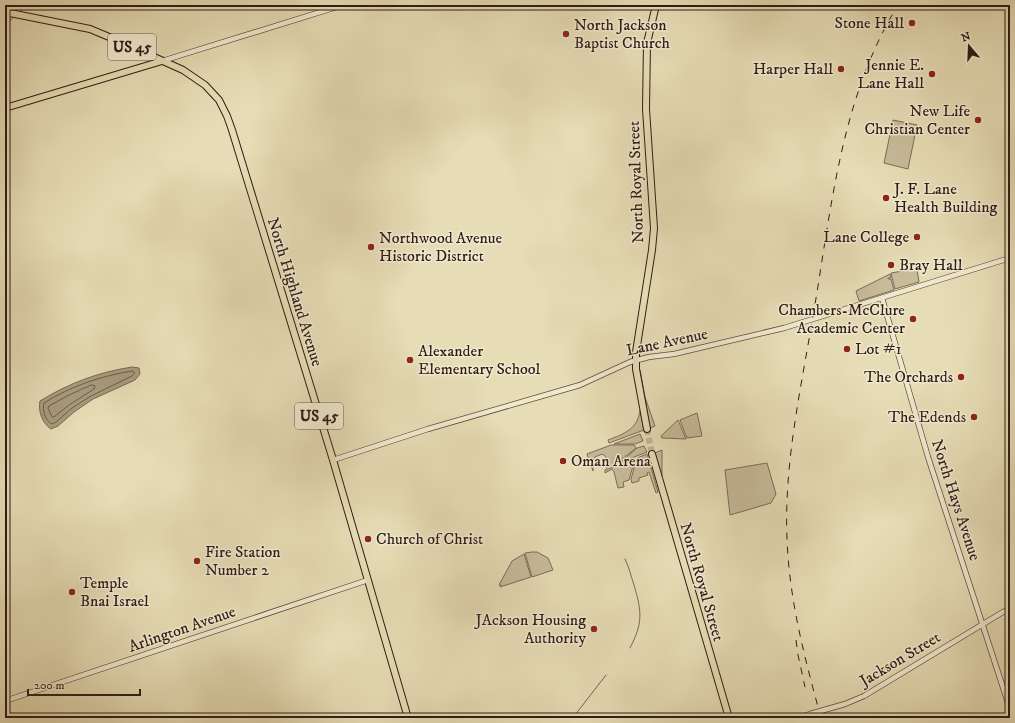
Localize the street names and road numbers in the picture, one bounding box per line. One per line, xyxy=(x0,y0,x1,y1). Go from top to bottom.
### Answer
road number: US 45 xyxy=(108,34,156,60)
street label: North Royal Street xyxy=(624,121,648,243)
street label: North Highland Avenue xyxy=(263,215,327,369)
street label: Lane Avenue xyxy=(624,324,710,360)
road number: US 45 xyxy=(295,403,343,429)
street label: North Hays Avenue xyxy=(927,437,985,563)
street label: North Royal Street xyxy=(676,520,728,644)
street label: Arlington Avenue xyxy=(126,601,239,657)
street label: Jackson Street xyxy=(854,627,944,692)

